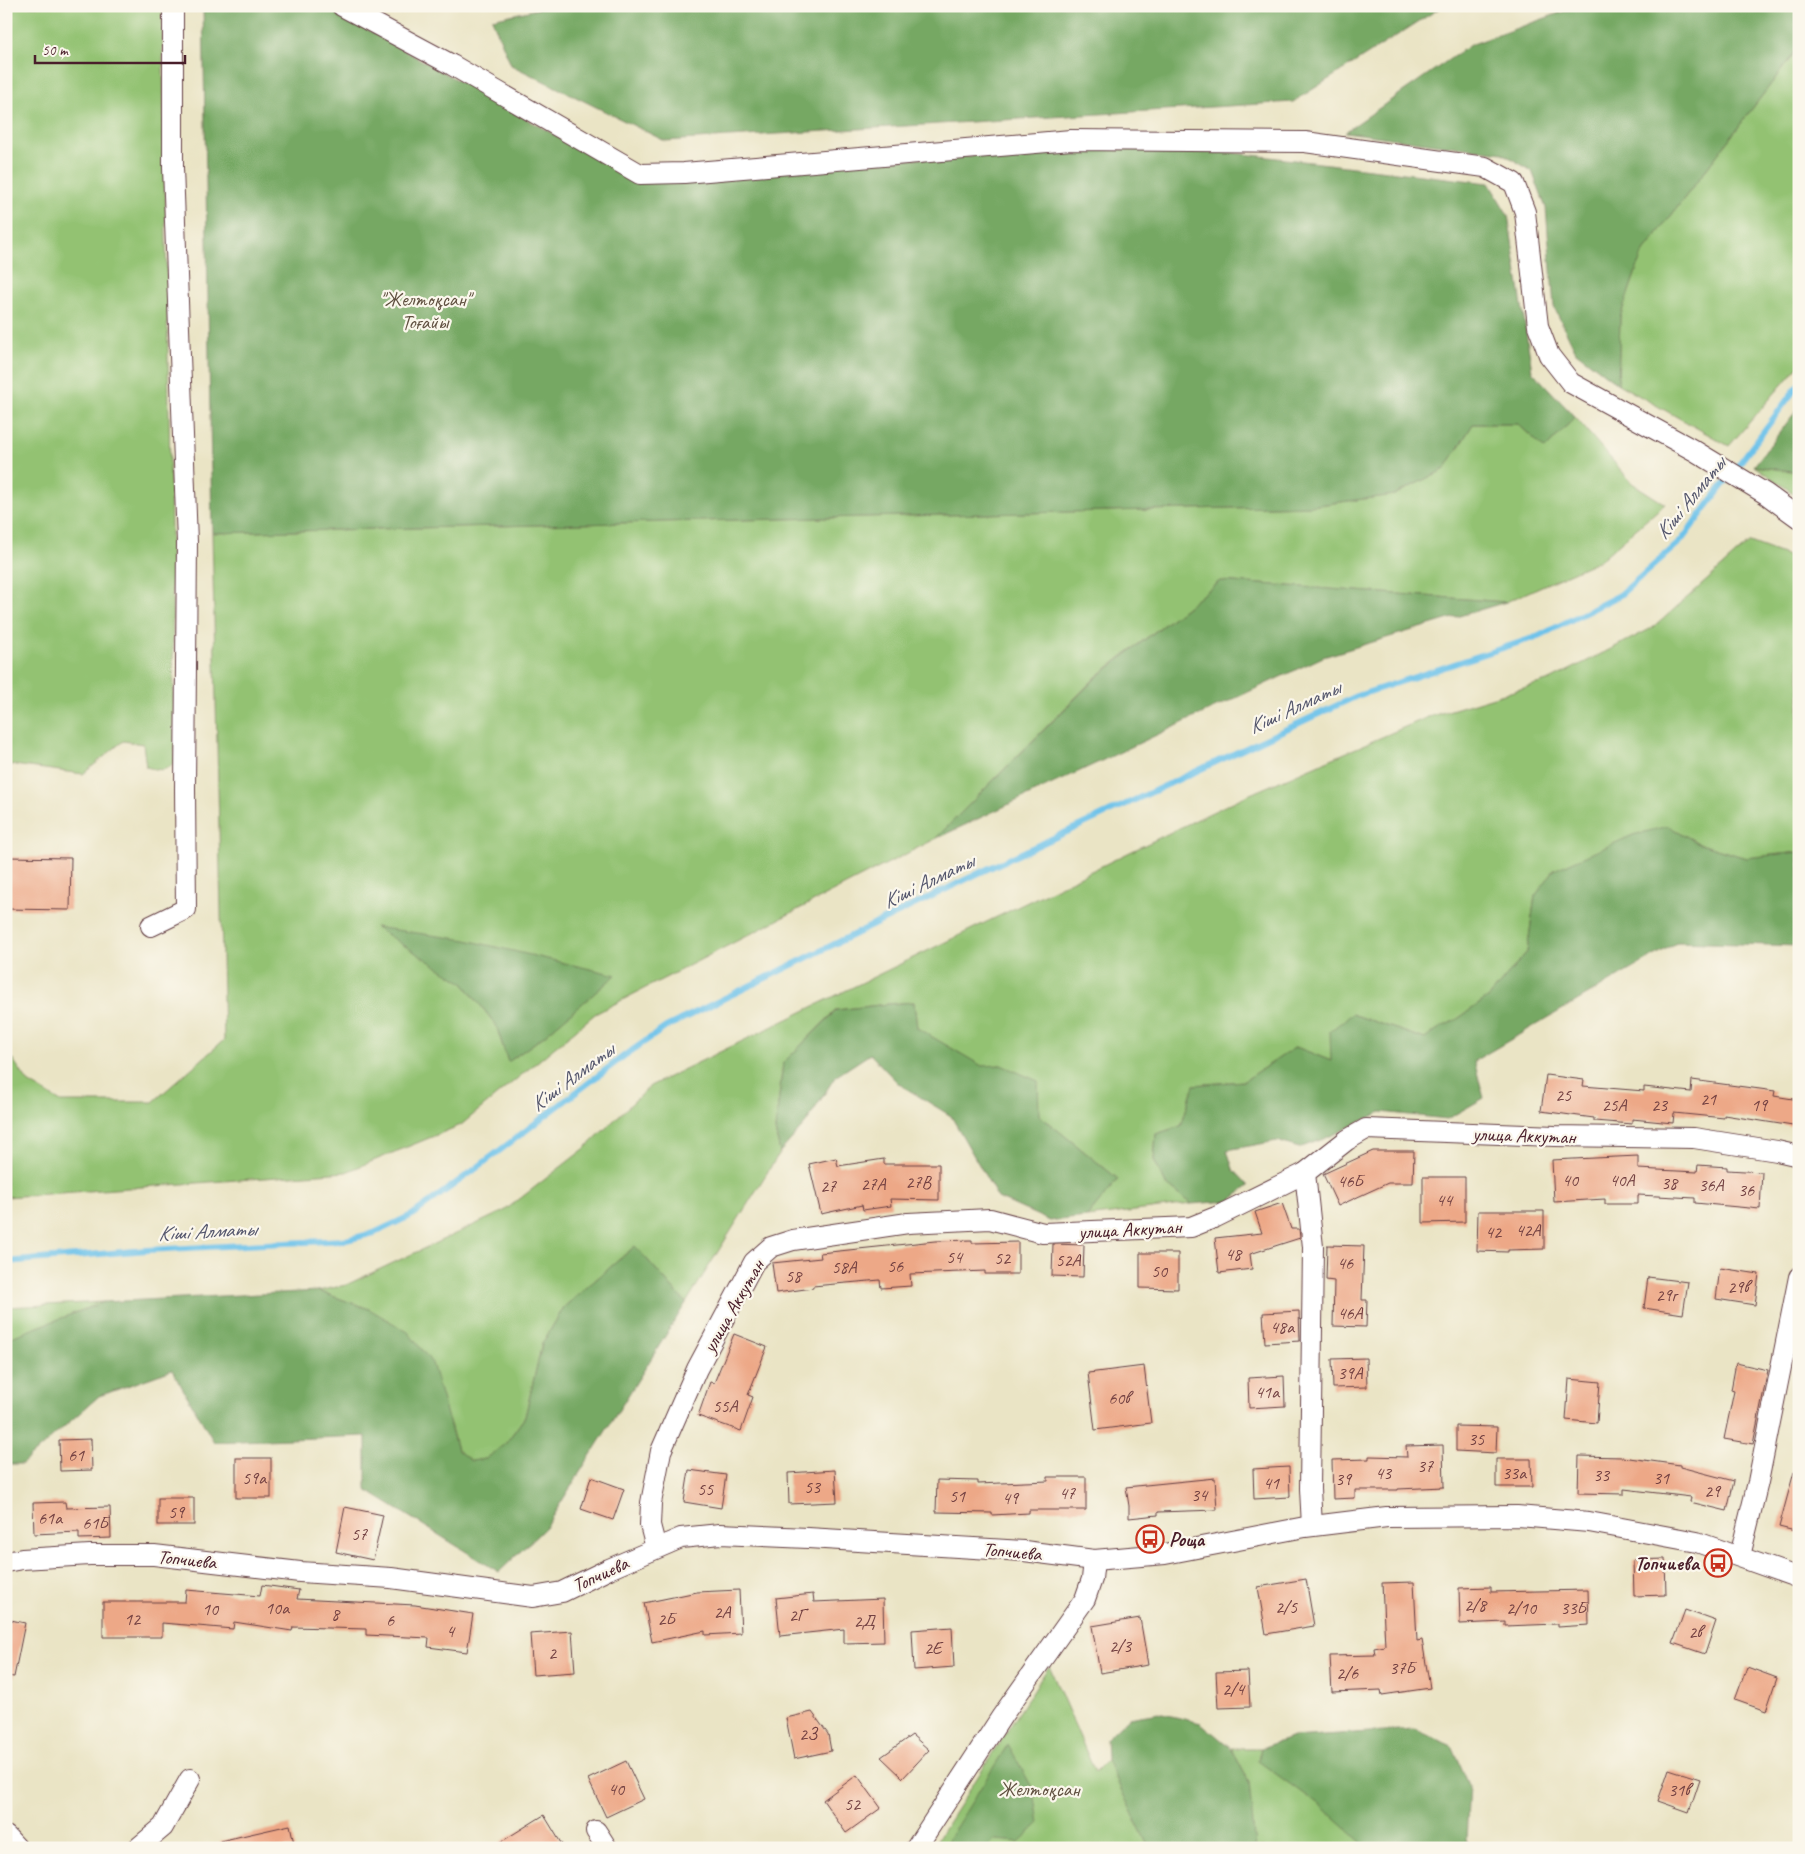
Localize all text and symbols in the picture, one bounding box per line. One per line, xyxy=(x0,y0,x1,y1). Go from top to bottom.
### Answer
scale bar xyxy=(35,32,185,64)
text: 50 m xyxy=(42,41,69,60)
park label: "Желтоқсан" Тоғайы xyxy=(380,287,475,335)
water label: Кіші Алматы xyxy=(1649,449,1733,544)
water label: Кіші Алматы xyxy=(1244,673,1348,740)
water label: Кіші Алматы xyxy=(878,846,981,914)
water label: Кіші Алматы xyxy=(525,1035,622,1117)
house number: 25 xyxy=(1555,1084,1572,1106)
house number: 21 xyxy=(1700,1088,1717,1110)
house number: 25А xyxy=(1601,1094,1628,1116)
house number: 23 xyxy=(1651,1094,1669,1116)
house number: 19 xyxy=(1751,1094,1769,1116)
street label: улица Аккутан xyxy=(1471,1121,1578,1150)
house number: 40 xyxy=(1562,1169,1580,1191)
house number: 40А xyxy=(1609,1169,1636,1191)
house number: 46Б xyxy=(1337,1170,1366,1192)
house number: 27В xyxy=(905,1171,932,1193)
house number: 38 xyxy=(1661,1172,1679,1194)
house number: 27А xyxy=(860,1173,887,1195)
house number: 36А xyxy=(1698,1174,1725,1196)
house number: 27 xyxy=(820,1175,837,1197)
house number: 36 xyxy=(1738,1179,1755,1201)
house number: 44 xyxy=(1436,1189,1454,1211)
street label: улица Аккутан xyxy=(1077,1214,1184,1245)
water label: Кіші Алматы xyxy=(157,1215,261,1247)
house number: 42А xyxy=(1515,1219,1542,1241)
house number: 42 xyxy=(1485,1221,1503,1243)
house number: 48 xyxy=(1225,1243,1243,1265)
house number: 54 xyxy=(946,1246,964,1268)
house number: 52 xyxy=(994,1247,1012,1269)
house number: 52А xyxy=(1055,1249,1082,1271)
house number: 46 xyxy=(1337,1252,1354,1274)
street label: улица Аккутан xyxy=(696,1254,771,1358)
house number: 56 xyxy=(887,1255,904,1277)
house number: 58А xyxy=(831,1256,858,1278)
house number: 50 xyxy=(1151,1260,1169,1282)
house number: 58 xyxy=(785,1265,803,1287)
house number: 29в xyxy=(1727,1276,1753,1298)
house number: 29г xyxy=(1655,1284,1680,1306)
house number: 46А xyxy=(1337,1302,1364,1324)
house number: 48а xyxy=(1270,1316,1295,1338)
house number: 39А xyxy=(1337,1362,1364,1384)
house number: 41а xyxy=(1255,1381,1280,1403)
house number: 60в xyxy=(1108,1387,1134,1409)
house number: 55А xyxy=(712,1395,739,1417)
house number: 35 xyxy=(1468,1428,1485,1450)
house number: 61 xyxy=(68,1444,85,1466)
house number: 37 xyxy=(1417,1455,1434,1477)
house number: 43 xyxy=(1375,1462,1393,1484)
house number: 33а xyxy=(1502,1462,1527,1484)
house number: 33 xyxy=(1593,1464,1611,1486)
house number: 59а xyxy=(242,1467,267,1489)
house number: 31 xyxy=(1653,1467,1670,1489)
house number: 39 xyxy=(1335,1468,1353,1490)
house number: 41 xyxy=(1263,1472,1280,1494)
house number: 53 xyxy=(804,1476,822,1498)
house number: 55 xyxy=(697,1478,714,1500)
house number: 29 xyxy=(1704,1480,1722,1502)
house number: 47 xyxy=(1059,1482,1076,1504)
house number: 34 xyxy=(1191,1484,1209,1506)
house number: 51 xyxy=(949,1485,966,1507)
house number: 49 xyxy=(1002,1487,1020,1509)
house number: 59 xyxy=(168,1501,186,1523)
house number: 61а xyxy=(38,1507,63,1529)
house number: 61Б xyxy=(82,1512,111,1534)
house number: 57 xyxy=(351,1523,368,1545)
bus stop icon: Роща xyxy=(1135,1524,1165,1554)
place label: Роща xyxy=(1169,1527,1206,1552)
street label: Топчиева xyxy=(982,1536,1044,1567)
street label: Топчиева xyxy=(156,1544,219,1575)
bus stop icon: Топчиева xyxy=(1703,1548,1733,1578)
street label: Топчиева xyxy=(568,1550,633,1598)
place label: Топчиева xyxy=(1635,1551,1701,1576)
house number: 2/8 xyxy=(1464,1594,1488,1616)
house number: 2/5 xyxy=(1275,1596,1298,1618)
house number: 10а xyxy=(265,1597,290,1619)
house number: 2/10 xyxy=(1506,1597,1538,1619)
house number: 33Б xyxy=(1560,1597,1589,1619)
house number: 10 xyxy=(202,1598,220,1620)
house number: 2А xyxy=(713,1601,732,1623)
house number: 8 xyxy=(331,1603,341,1625)
house number: 2Г xyxy=(789,1604,809,1626)
house number: 12 xyxy=(124,1608,142,1630)
house number: 2Б xyxy=(657,1608,677,1630)
house number: 6 xyxy=(386,1609,395,1631)
house number: 2Д xyxy=(853,1610,877,1632)
house number: 4 xyxy=(446,1620,456,1642)
house number: 2в xyxy=(1688,1621,1706,1643)
house number: 2/3 xyxy=(1109,1635,1133,1657)
house number: 2Е xyxy=(924,1637,944,1659)
house number: 2 xyxy=(548,1642,558,1664)
house number: 37Б xyxy=(1389,1657,1418,1679)
house number: 2/6 xyxy=(1336,1662,1359,1684)
house number: 2/4 xyxy=(1222,1678,1246,1700)
house number: 2З xyxy=(799,1723,818,1745)
park label: Желтоқсан xyxy=(998,1777,1081,1802)
house number: 40 xyxy=(608,1778,626,1800)
house number: 31в xyxy=(1668,1779,1694,1801)
house number: 52 xyxy=(844,1793,862,1815)

